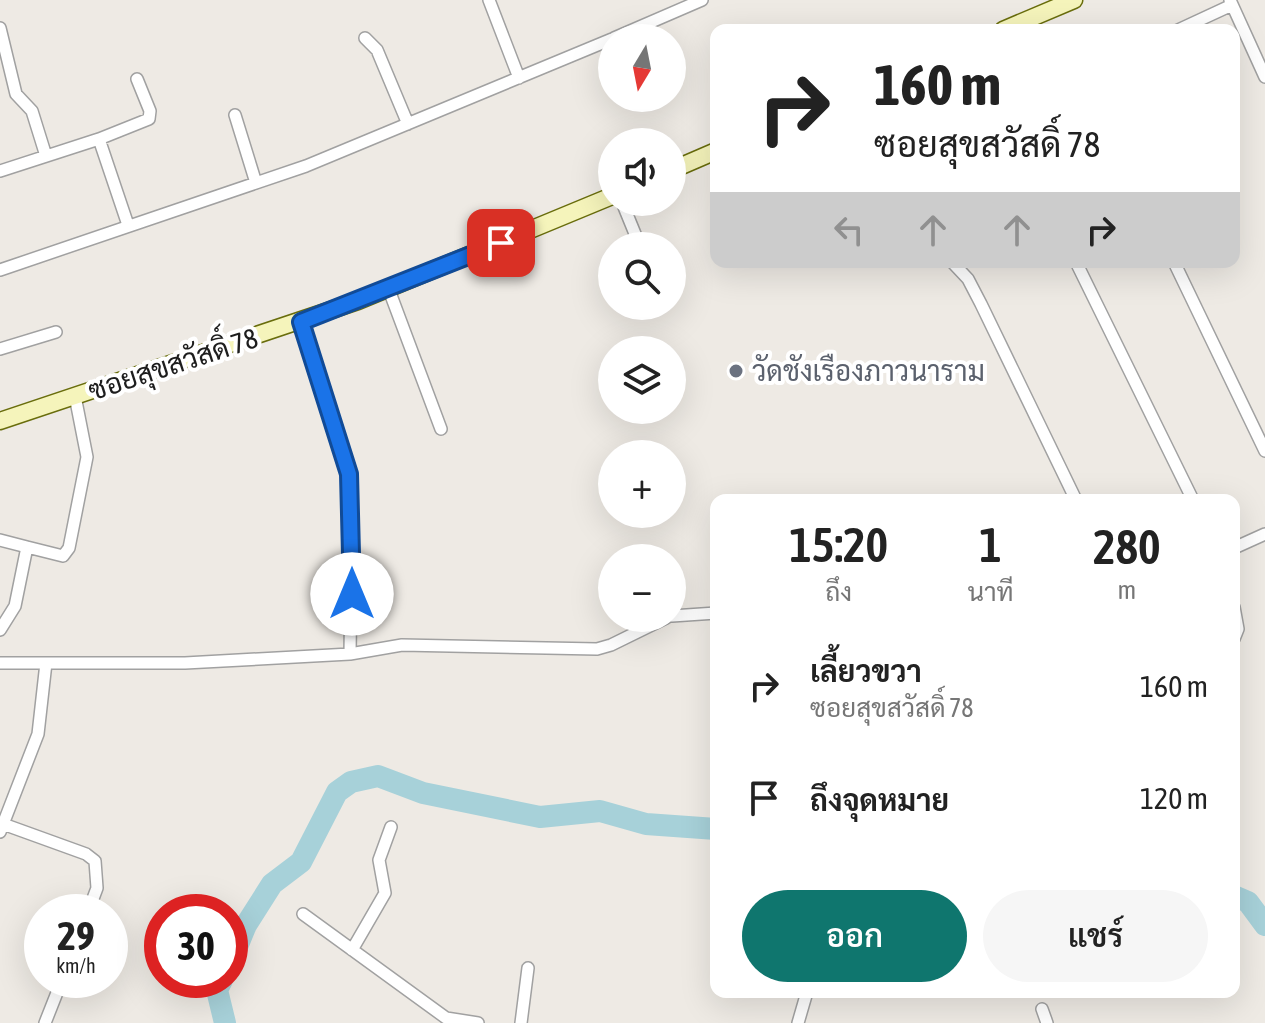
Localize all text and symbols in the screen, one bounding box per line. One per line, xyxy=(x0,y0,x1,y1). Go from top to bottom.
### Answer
north arrow xyxy=(598,24,686,112)
map controls xyxy=(598,24,686,632)
text: 160 m xyxy=(874,53,1001,117)
icon: right xyxy=(742,56,846,160)
text: ซอยสุขสวัสดิ์ 78 xyxy=(874,123,1100,165)
button: sound xyxy=(598,128,686,216)
icon: left xyxy=(827,208,871,252)
icon: ahead xyxy=(911,208,955,252)
icon: ahead xyxy=(995,208,1039,252)
icon: right xyxy=(1079,208,1123,252)
pin xyxy=(467,209,535,277)
icon: arrive xyxy=(479,221,523,265)
button: search xyxy=(598,232,686,320)
street label: ซอยสุขสวัสดิ์ 78 xyxy=(82,314,263,410)
button: layers xyxy=(598,336,686,424)
place label: วัดชังเรืองภาวนาราม xyxy=(752,353,985,387)
marker: วัดชังเรืองภาวนาราม xyxy=(727,362,745,380)
button: + xyxy=(598,440,686,528)
text: 15:20 xyxy=(789,517,888,572)
text: 1 xyxy=(979,517,1002,572)
text: 280 xyxy=(1093,519,1161,574)
button: − xyxy=(598,544,686,632)
position arrow xyxy=(310,552,394,636)
text: m xyxy=(1117,575,1136,605)
text: ถึง xyxy=(825,577,852,607)
text: นาที xyxy=(967,577,1014,607)
text: เลี้ยวขวา xyxy=(810,654,922,688)
icon: right xyxy=(742,664,786,708)
text: 160 m xyxy=(1140,669,1208,703)
text: ซอยสุขสวัสดิ์ 78 xyxy=(810,693,974,723)
icon: arrive xyxy=(742,776,786,820)
text: 120 m xyxy=(1140,781,1208,815)
text: ถึงจุดหมาย xyxy=(810,783,949,817)
button: ออก xyxy=(742,890,967,982)
button: แชร์ xyxy=(983,890,1208,982)
speed limit sign: 30 xyxy=(144,894,248,998)
text: 29 xyxy=(57,913,95,958)
text: km/h xyxy=(56,954,96,977)

